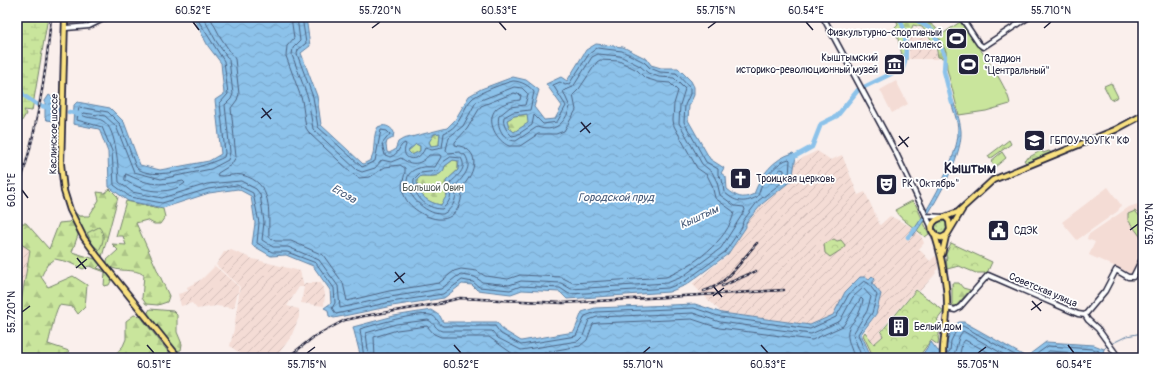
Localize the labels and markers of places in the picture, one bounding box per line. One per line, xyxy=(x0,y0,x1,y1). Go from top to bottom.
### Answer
sports icon: Физкультурно-спортивный комплекс xyxy=(944,26,970,52)
place label: Физкультурно-спортивный комплекс xyxy=(827,27,942,51)
museum icon: Кыштымский историко-революционный музей xyxy=(881,51,907,77)
place label: Кыштымский историко-революционный музей xyxy=(736,52,878,76)
sports icon: Стадион "Центральный" xyxy=(955,52,981,78)
place label: Стадион "Центральный" xyxy=(984,53,1050,77)
school or university icon: ГБПОУ "ЮУГК" КФ xyxy=(1022,128,1048,154)
place label: ГБПОУ "ЮУГК" КФ xyxy=(1050,135,1130,147)
church icon: Троицкая церковь xyxy=(728,166,754,192)
theatre icon: РК "Октябрь" xyxy=(874,171,900,197)
place label: Троицкая церковь xyxy=(756,173,835,185)
place label: РК "Октябрь" xyxy=(902,178,959,190)
public building icon: СДЭК xyxy=(986,218,1012,244)
place label: СДЭК xyxy=(1014,225,1038,237)
building icon: Белый дом xyxy=(885,314,911,340)
place label: Белый дом xyxy=(914,321,962,333)

